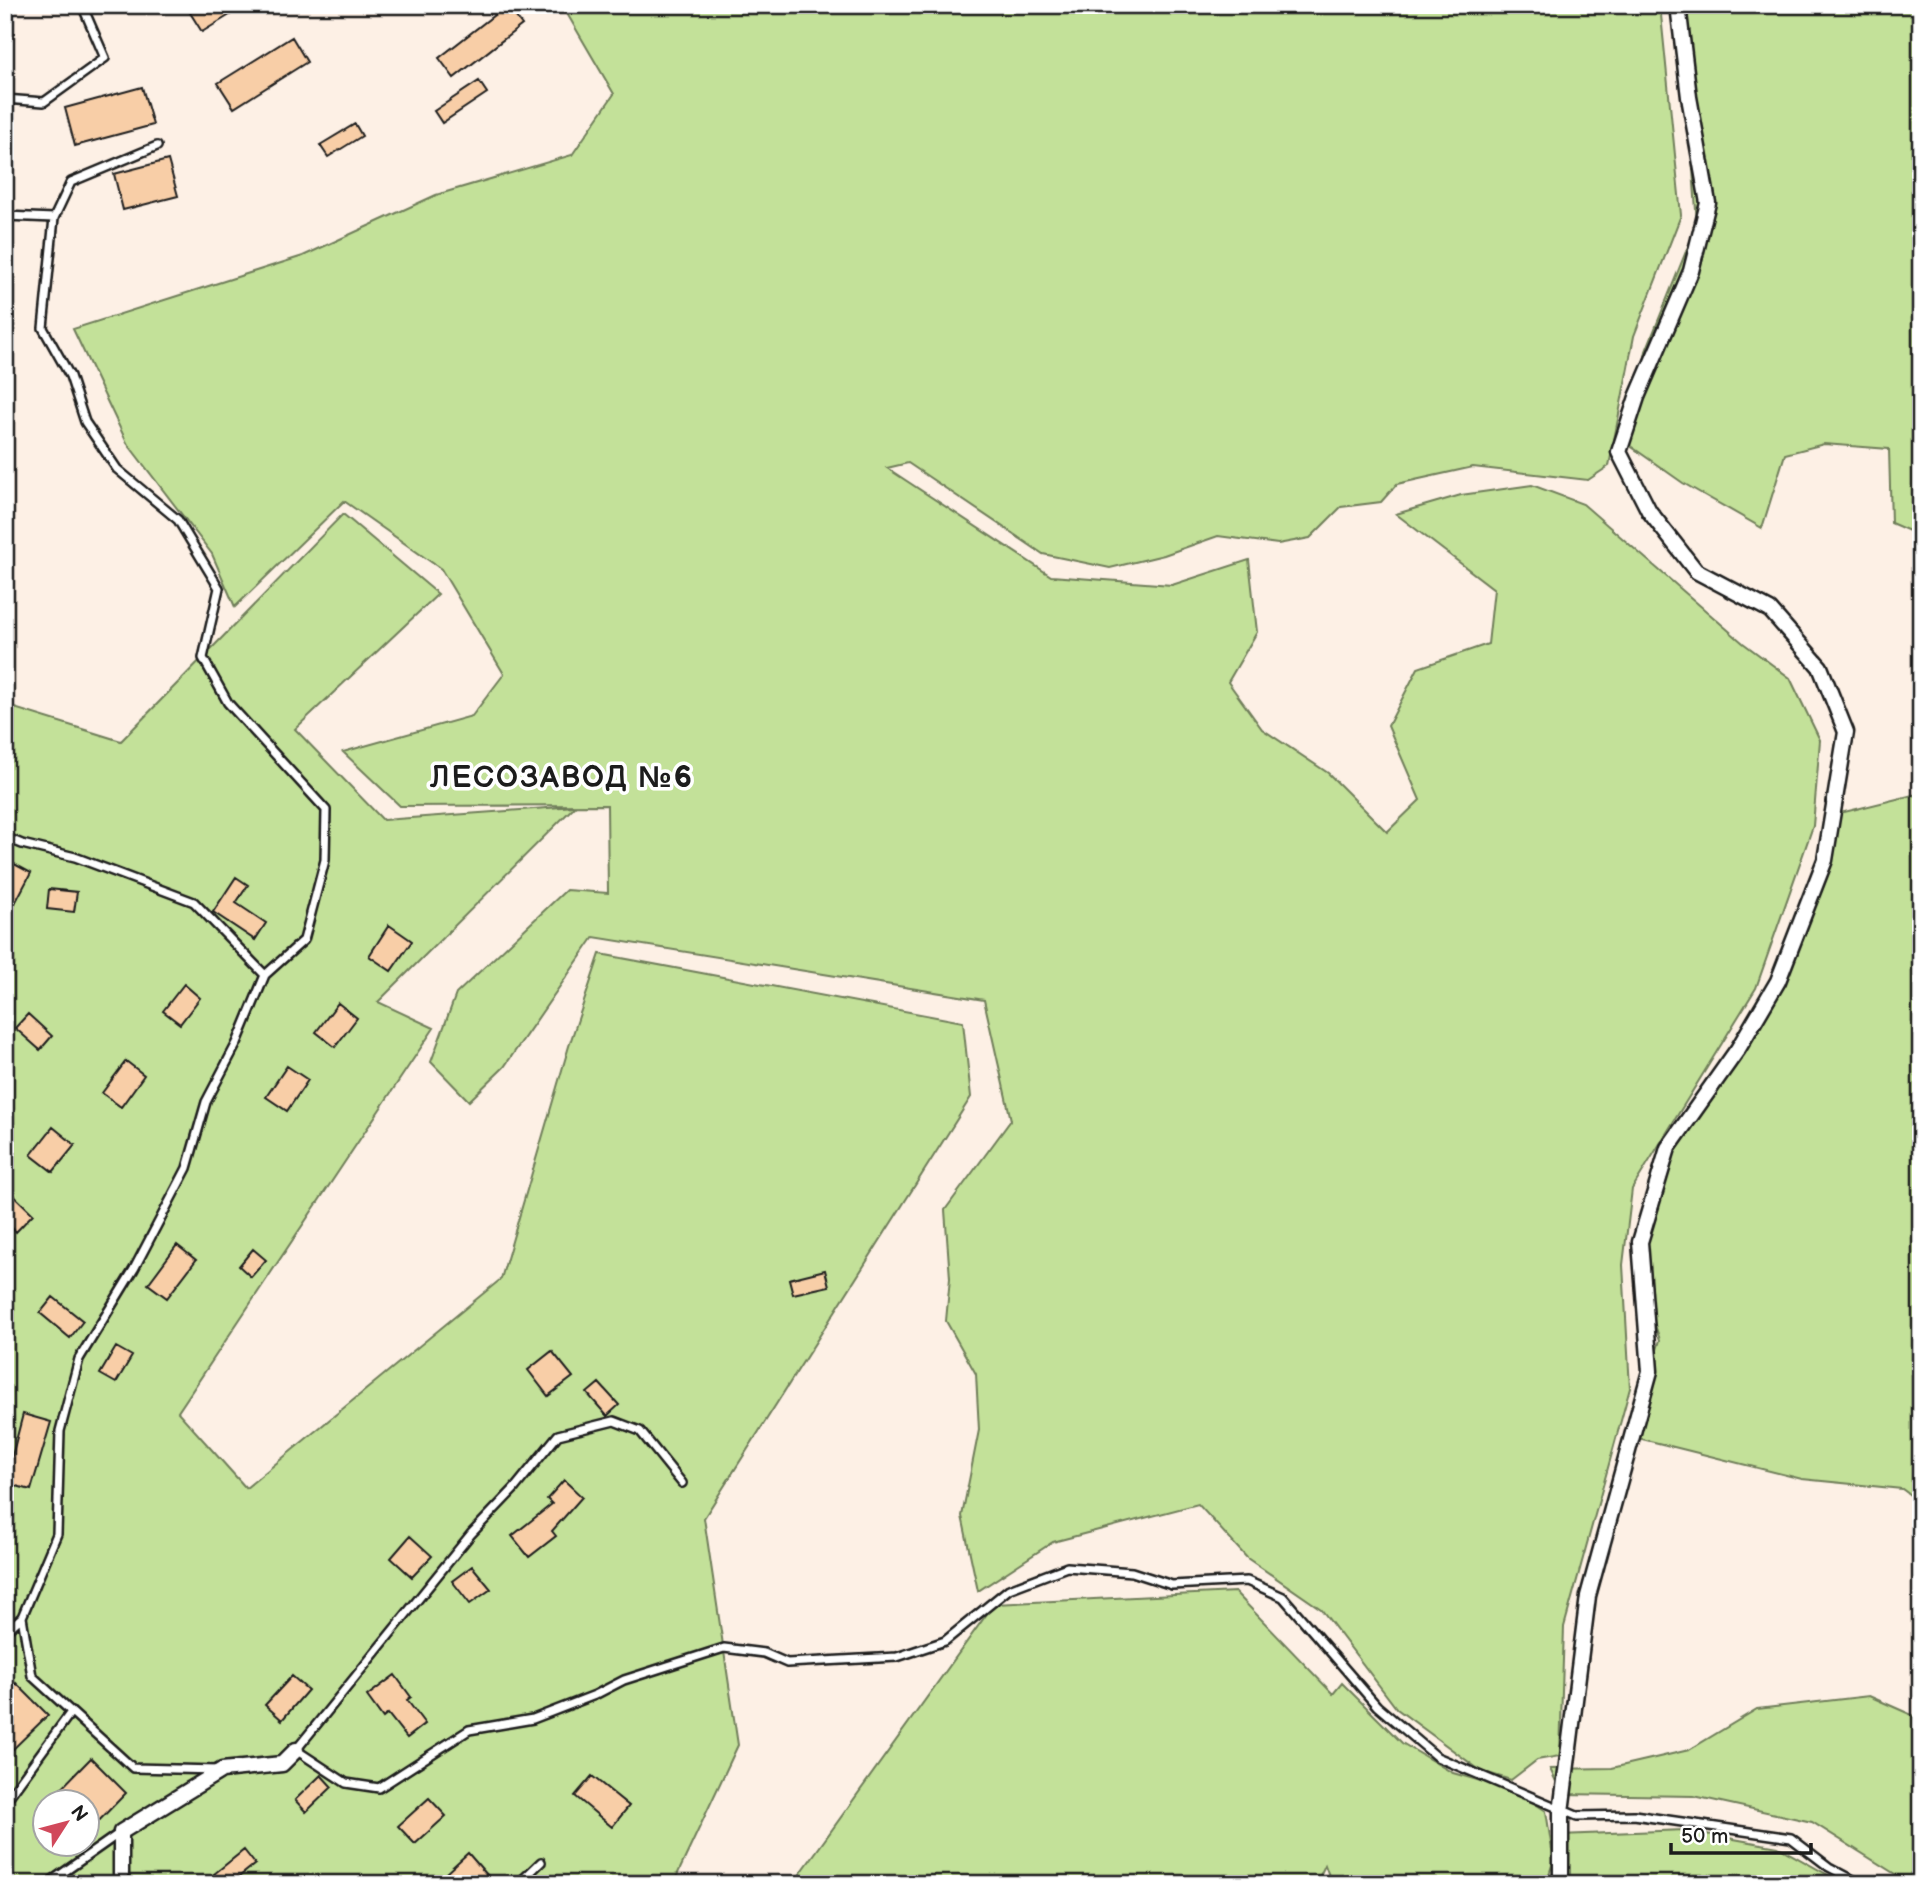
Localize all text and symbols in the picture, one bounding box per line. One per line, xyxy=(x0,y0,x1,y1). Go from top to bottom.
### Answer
district label: ЛЕСОЗАВОД №6 xyxy=(429,760,694,796)
north arrow xyxy=(32,1787,102,1857)
text: N xyxy=(65,1801,92,1826)
scale bar xyxy=(1671,1812,1811,1856)
text: 50 m xyxy=(1681,1824,1728,1849)

